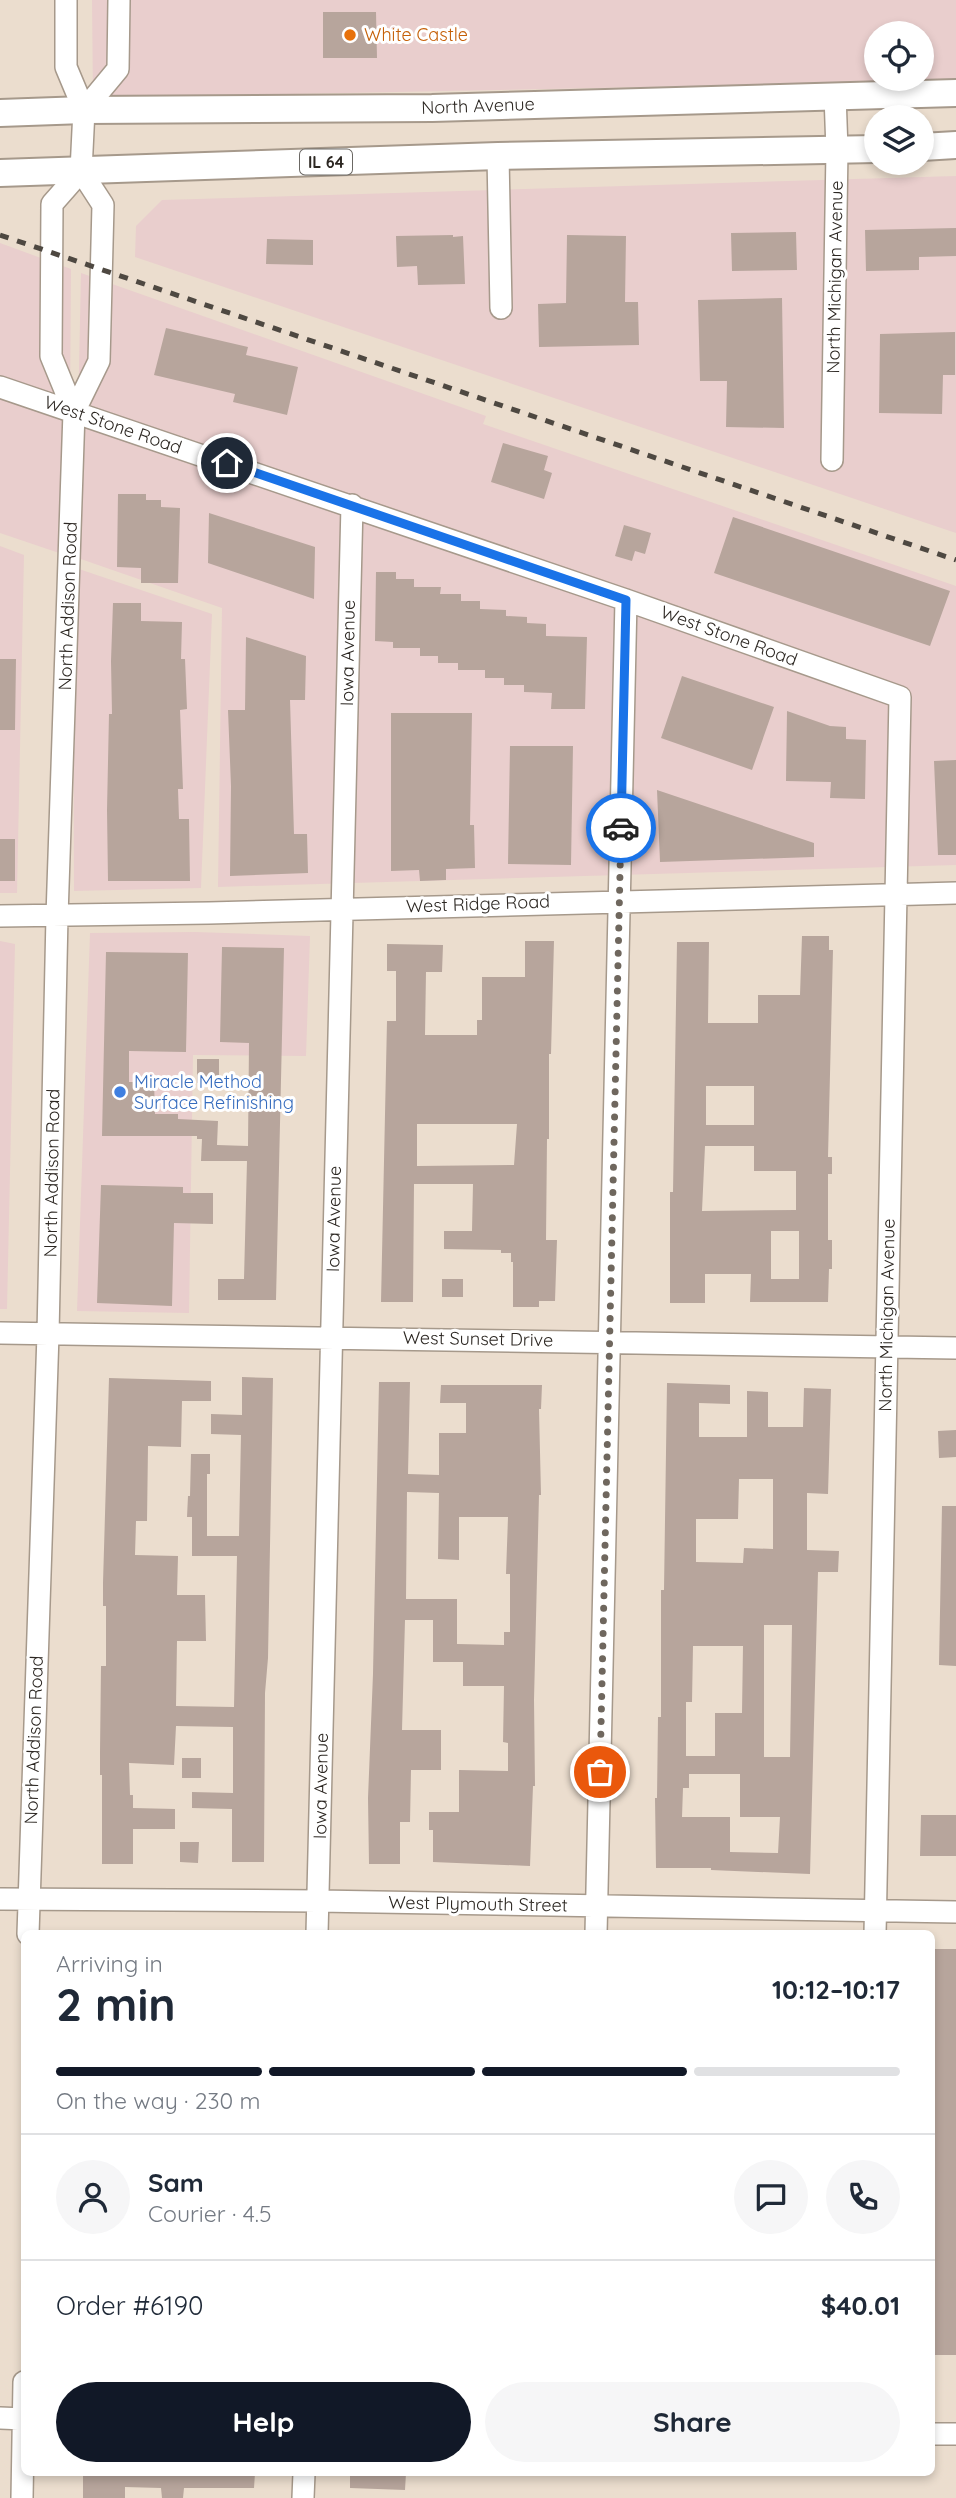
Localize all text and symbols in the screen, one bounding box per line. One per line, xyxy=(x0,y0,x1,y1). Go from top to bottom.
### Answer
map controls xyxy=(864,21,934,175)
button: locate xyxy=(864,21,934,91)
place label: White Castle xyxy=(364,23,468,46)
marker: White Castle xyxy=(342,27,358,43)
street label: North Avenue xyxy=(421,92,535,119)
button: layers xyxy=(864,105,934,175)
road number: IL 64 xyxy=(300,150,352,174)
street label: North Michigan Avenue xyxy=(821,180,848,374)
street label: West Stone Road xyxy=(41,390,185,459)
pin xyxy=(197,433,257,493)
icon: home xyxy=(208,444,246,482)
street label: North Addison Road xyxy=(53,521,82,691)
street label: Iowa Avenue xyxy=(335,600,360,706)
street label: West Stone Road xyxy=(658,600,801,671)
courier xyxy=(586,793,656,863)
icon: car xyxy=(602,809,640,847)
street label: West Ridge Road xyxy=(406,889,550,918)
place label: Miracle Method Surface Refinishing xyxy=(134,1070,294,1114)
marker: Miracle Method Surface Refinishing xyxy=(112,1084,128,1100)
street label: North Addison Road xyxy=(39,1088,64,1258)
street label: Iowa Avenue xyxy=(321,1166,346,1272)
street label: North Michigan Avenue xyxy=(873,1218,900,1412)
street label: West Sunset Drive xyxy=(403,1326,553,1351)
street label: North Addison Road xyxy=(19,1655,48,1825)
street label: Iowa Avenue xyxy=(308,1733,333,1839)
pin xyxy=(570,1742,630,1802)
icon: bag xyxy=(581,1753,619,1791)
street label: West Plymouth Street xyxy=(388,1890,568,1917)
text: Arriving in xyxy=(56,1949,163,1978)
text: 10:12–10:17 xyxy=(772,1973,900,2006)
text: 2 min xyxy=(56,1975,176,2033)
text: On the way · 230 m xyxy=(56,2086,261,2115)
button: person xyxy=(56,2160,130,2234)
button: chat xyxy=(734,2160,808,2234)
button: phone xyxy=(826,2160,900,2234)
text: Sam xyxy=(148,2166,204,2199)
text: Courier · 4.5 xyxy=(148,2199,272,2228)
text: Order #6190 xyxy=(56,2289,203,2322)
text: $40.01 xyxy=(821,2289,900,2322)
button: Help xyxy=(56,2382,471,2462)
button: Share xyxy=(485,2382,900,2462)

